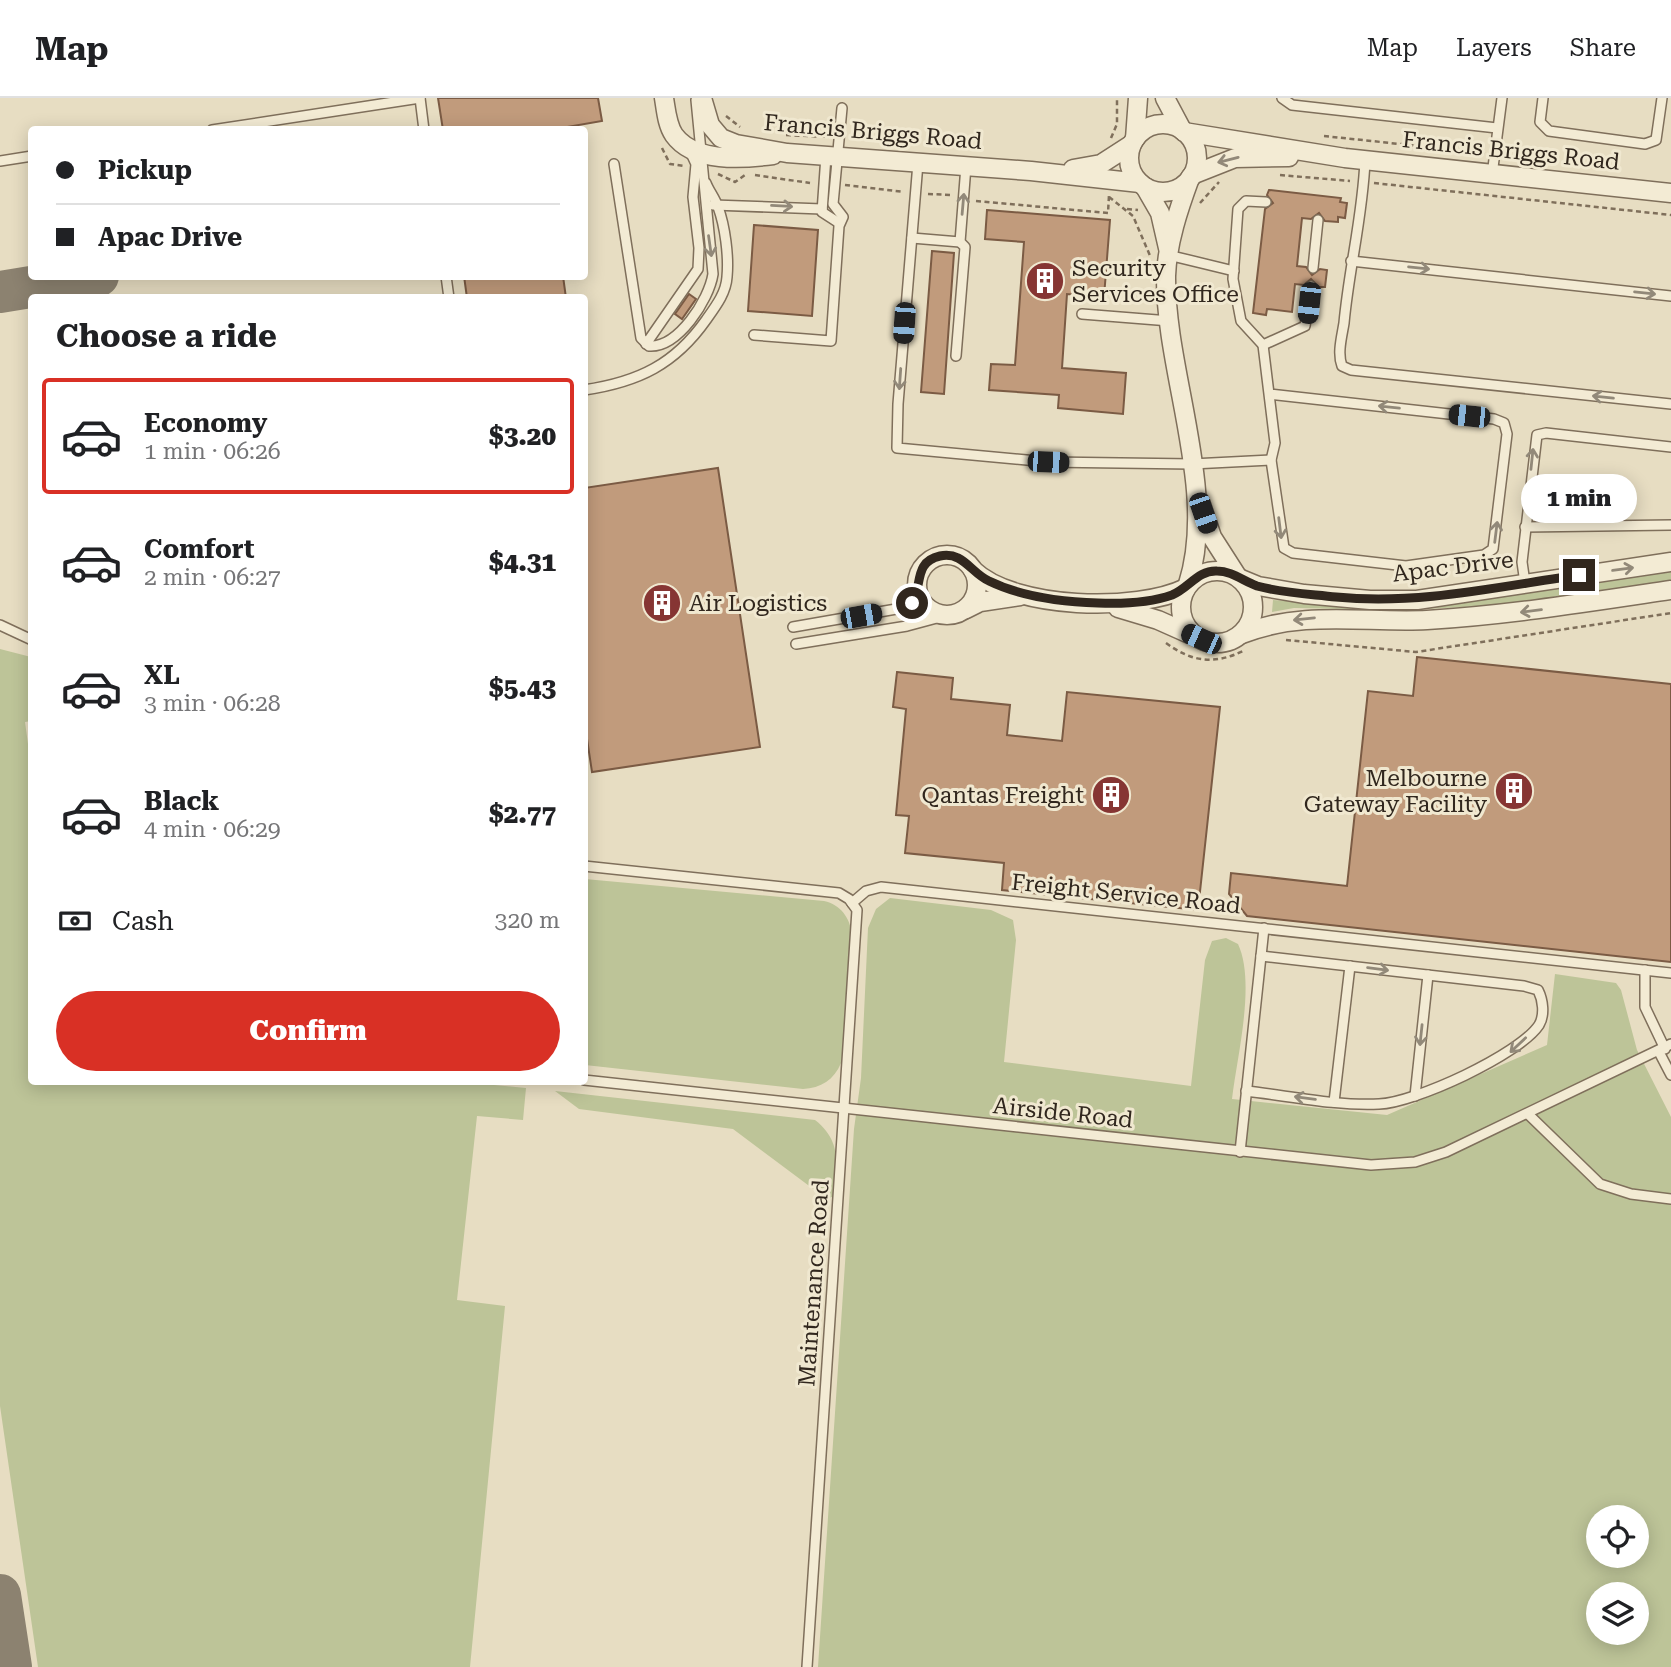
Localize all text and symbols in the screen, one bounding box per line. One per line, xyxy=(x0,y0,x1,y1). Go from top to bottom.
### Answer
text: Map xyxy=(35,29,109,68)
text: Map xyxy=(1367,34,1418,62)
text: Layers xyxy=(1456,34,1532,62)
text: Share xyxy=(1570,34,1636,62)
street label: Francis Briggs Road xyxy=(763,109,983,155)
street label: Francis Briggs Road xyxy=(1401,126,1621,176)
one-way arrow xyxy=(1217,154,1240,167)
text: Pickup xyxy=(98,155,192,185)
one-way arrow xyxy=(957,193,970,216)
one-way arrow xyxy=(770,200,793,213)
text: Apac Drive xyxy=(98,222,242,252)
one-way arrow xyxy=(704,234,717,257)
place label: Security Services Office xyxy=(1072,255,1239,308)
building icon: Security Services Office xyxy=(1024,260,1066,302)
one-way arrow xyxy=(1407,262,1429,275)
car xyxy=(1297,281,1322,325)
one-way arrow xyxy=(1633,287,1656,300)
car xyxy=(893,301,916,345)
text: Choose a ride xyxy=(56,317,277,355)
one-way arrow xyxy=(893,367,906,389)
one-way arrow xyxy=(1592,390,1615,403)
one-way arrow xyxy=(1378,400,1400,413)
car xyxy=(1448,403,1491,429)
icon: car xyxy=(60,405,123,468)
text: Economy xyxy=(144,408,267,438)
text: $3.20 xyxy=(489,421,556,451)
text: 1 min · 06:26 xyxy=(144,438,281,465)
one-way arrow xyxy=(1526,448,1539,471)
car xyxy=(1027,451,1070,473)
callout: 1 min xyxy=(1521,474,1637,522)
text: 1 min xyxy=(1547,485,1611,512)
car xyxy=(1187,490,1220,536)
one-way arrow xyxy=(1273,516,1286,539)
one-way arrow xyxy=(1489,521,1502,544)
icon: car xyxy=(60,531,123,594)
text: Comfort xyxy=(144,534,254,564)
street label: Apac Drive xyxy=(1391,546,1515,588)
text: $4.31 xyxy=(489,547,556,577)
route end xyxy=(1563,559,1595,591)
one-way arrow xyxy=(1611,562,1634,575)
text: 2 min · 06:27 xyxy=(144,564,281,591)
building icon: Air Logistics xyxy=(641,582,683,624)
route start xyxy=(896,587,928,619)
place label: Air Logistics xyxy=(689,590,827,617)
car xyxy=(839,602,884,630)
one-way arrow xyxy=(1520,604,1543,617)
one-way arrow xyxy=(1293,613,1316,626)
car xyxy=(1178,621,1225,657)
icon: car xyxy=(60,657,123,720)
text: XL xyxy=(144,660,180,690)
text: $5.43 xyxy=(489,673,556,703)
text: 3 min · 06:28 xyxy=(144,690,281,717)
place label: Melbourne Gateway Facility xyxy=(1304,765,1487,818)
building icon: Melbourne Gateway Facility xyxy=(1493,770,1535,812)
building icon: Qantas Freight xyxy=(1090,774,1132,816)
place label: Qantas Freight xyxy=(922,782,1084,809)
icon: car xyxy=(60,783,123,846)
text: Black xyxy=(144,786,219,816)
text: $2.77 xyxy=(489,799,556,829)
text: 4 min · 06:29 xyxy=(144,816,281,843)
street label: Freight Service Road xyxy=(1010,869,1242,920)
icon: cash xyxy=(56,902,94,940)
text: Cash xyxy=(112,906,174,936)
text: 320 m xyxy=(495,907,560,934)
one-way arrow xyxy=(1366,963,1389,976)
button: Confirm xyxy=(56,991,560,1071)
one-way arrow xyxy=(1415,1024,1428,1046)
one-way arrow xyxy=(1509,1037,1527,1053)
street label: Airside Road xyxy=(992,1092,1135,1134)
one-way arrow xyxy=(1294,1092,1316,1105)
street label: Maintenance Road xyxy=(793,1178,835,1387)
map controls xyxy=(1586,1505,1649,1645)
button: locate xyxy=(1586,1505,1649,1568)
button: layers xyxy=(1586,1582,1649,1645)

